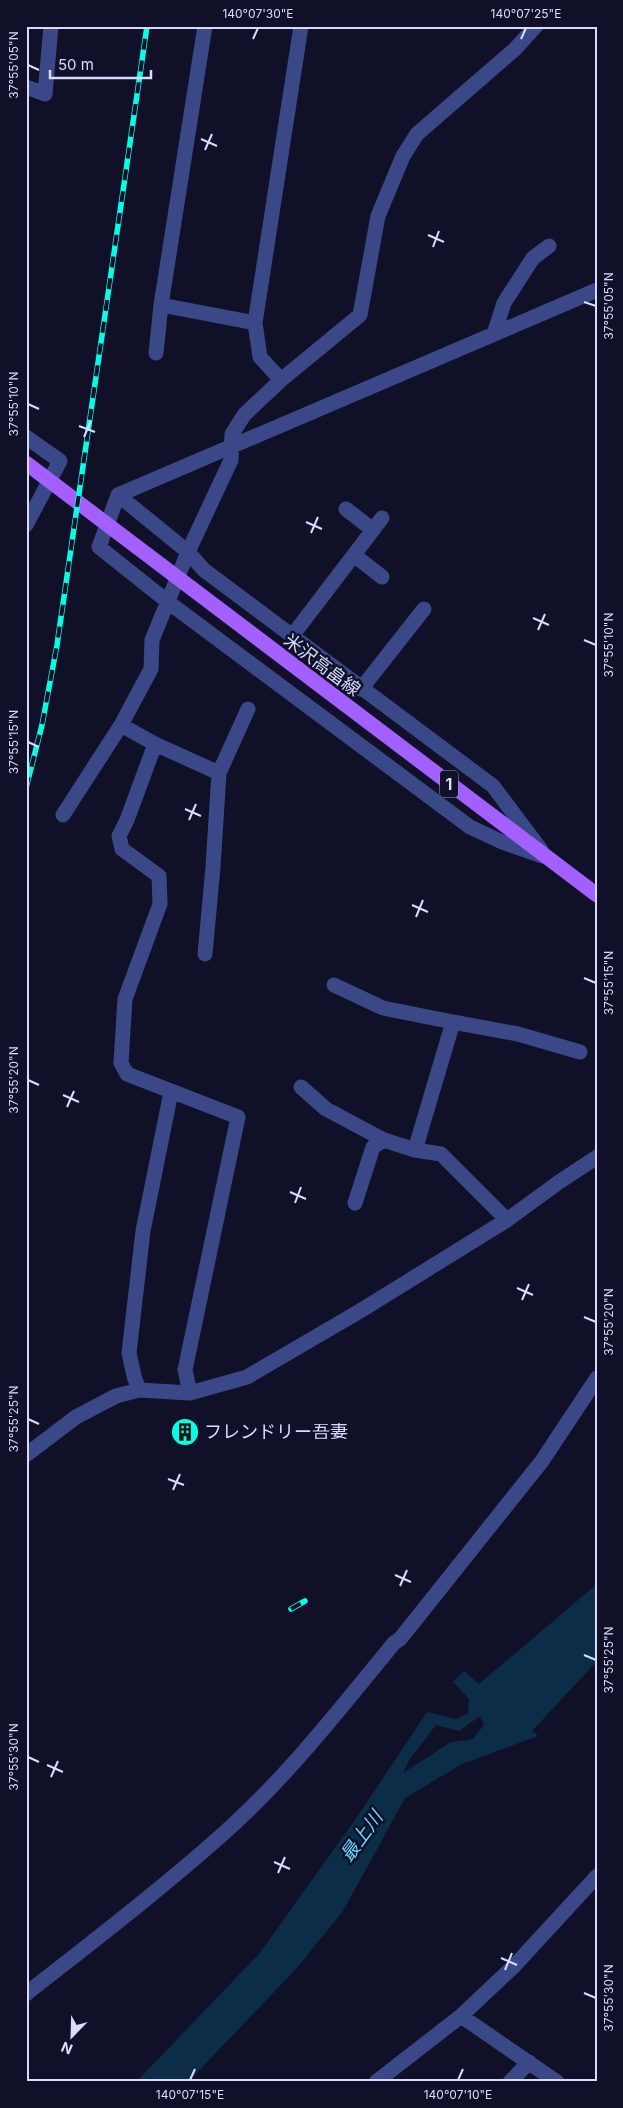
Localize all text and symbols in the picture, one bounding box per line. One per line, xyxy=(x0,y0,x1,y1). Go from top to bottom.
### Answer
text: 140°07'30"E xyxy=(222,6,294,21)
text: 140°07'25"E xyxy=(491,6,561,21)
text: 37°55'05"N xyxy=(6,31,21,99)
scale bar xyxy=(50,48,151,80)
text: 50 m xyxy=(58,55,94,74)
text: 37°55'05"N xyxy=(601,272,616,340)
text: 37°55'10"N xyxy=(6,372,21,436)
text: 37°55'10"N xyxy=(601,613,616,677)
street label: 米沢高畠線 xyxy=(280,629,365,700)
text: 37°55'15"N xyxy=(6,710,21,774)
road number: 1 xyxy=(440,771,458,798)
text: 37°55'15"N xyxy=(601,951,616,1015)
text: 37°55'20"N xyxy=(6,1046,21,1114)
text: 37°55'20"N xyxy=(601,1288,616,1356)
text: 37°55'25"N xyxy=(6,1385,21,1453)
building icon: フレンドリー吾妻 xyxy=(170,1417,200,1447)
place label: フレンドリー吾妻 xyxy=(204,1421,348,1442)
text: 37°55'25"N xyxy=(601,1626,616,1694)
text: 37°55'30"N xyxy=(6,1723,21,1791)
water label: 最上川 xyxy=(335,1805,389,1866)
text: 37°55'30"N xyxy=(601,1964,616,2032)
north arrow xyxy=(48,2010,98,2060)
text: N xyxy=(58,2039,75,2058)
text: 140°07'15"E xyxy=(156,2087,224,2102)
text: 140°07'10"E xyxy=(424,2087,492,2102)

